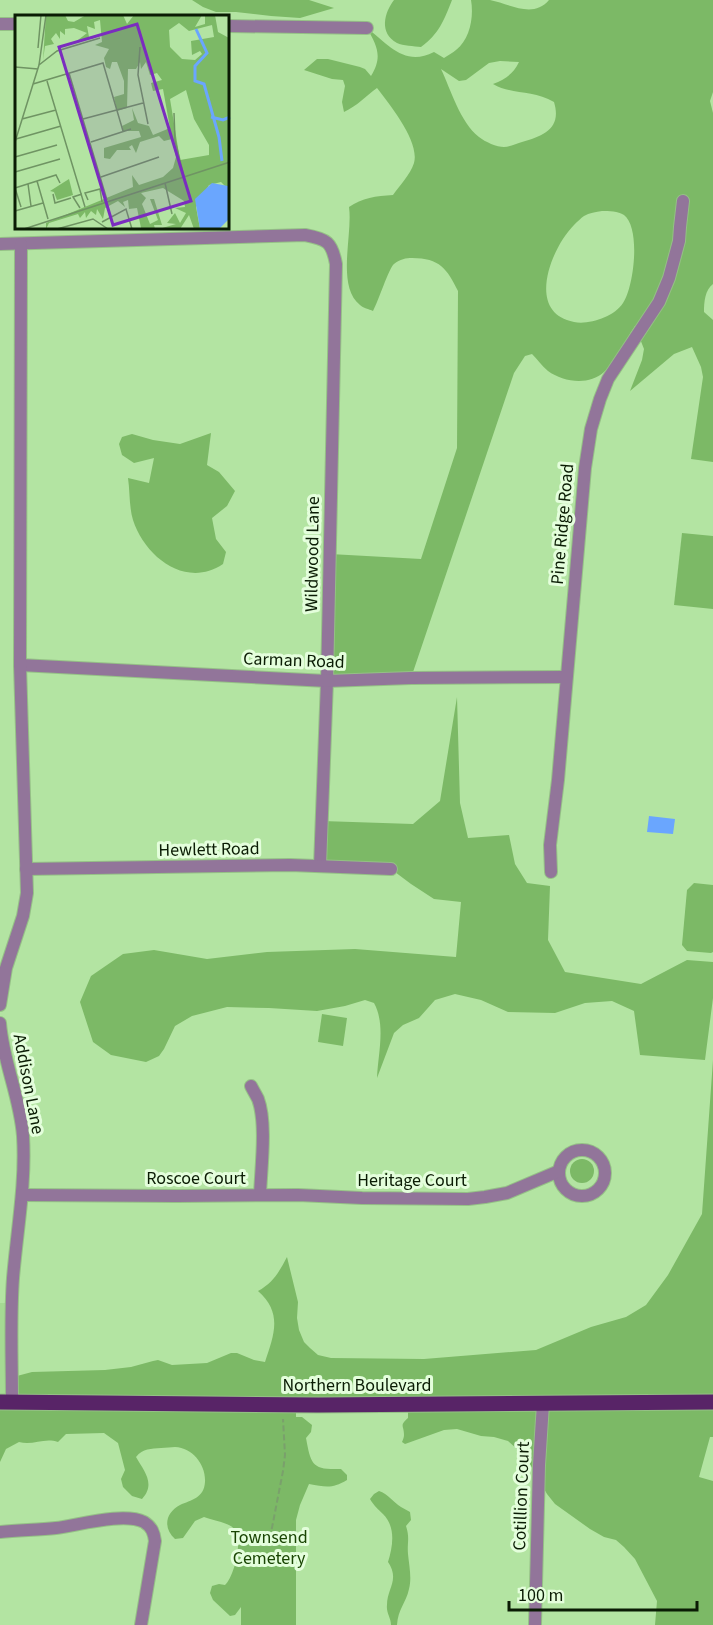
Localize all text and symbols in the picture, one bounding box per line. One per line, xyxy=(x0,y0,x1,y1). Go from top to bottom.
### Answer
inset map xyxy=(15,15,230,230)
street label: Pine Ridge Road xyxy=(545,462,580,586)
street label: Wildwood Lane xyxy=(299,496,326,612)
street label: Carman Road xyxy=(243,646,345,675)
street label: Hewlett Road xyxy=(158,836,260,863)
street label: Addison Lane xyxy=(7,1032,50,1136)
street label: Roscoe Court xyxy=(146,1166,246,1191)
street label: Heritage Court xyxy=(357,1168,467,1193)
street label: Northern Boulevard xyxy=(282,1373,432,1398)
street label: Cotillion Court xyxy=(507,1441,536,1551)
park label: Townsend Cemetery xyxy=(230,1525,308,1571)
scale bar xyxy=(509,1574,696,1612)
text: 100 m xyxy=(518,1583,563,1608)

